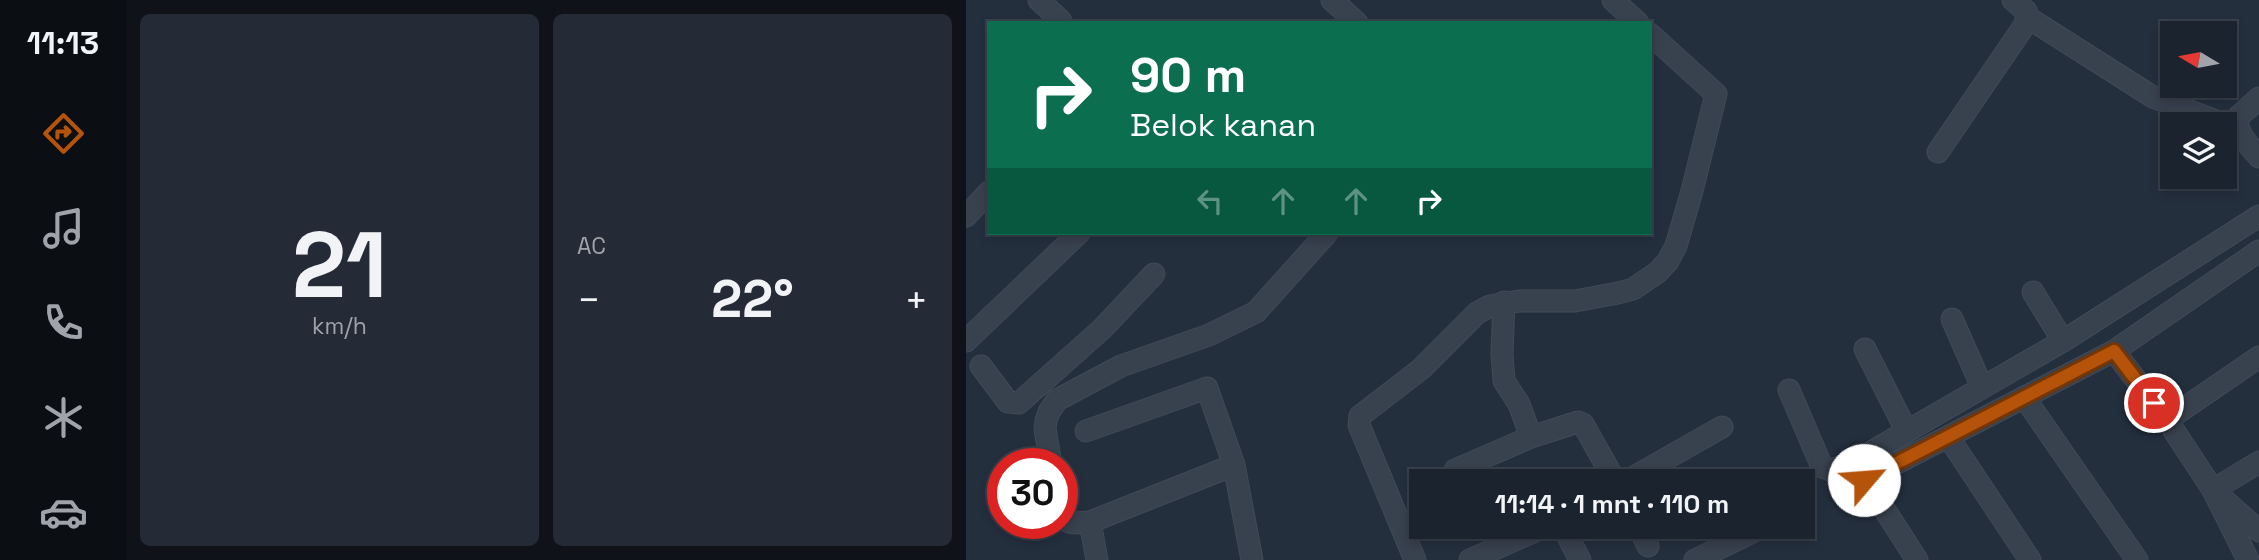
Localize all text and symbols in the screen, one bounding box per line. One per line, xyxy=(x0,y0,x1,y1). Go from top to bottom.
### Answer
north arrow xyxy=(2160,21,2236,98)
map controls xyxy=(2160,21,2237,189)
text: 11:13 xyxy=(27,23,99,63)
text: 90 m xyxy=(1130,44,1246,106)
icon: right xyxy=(1015,49,1106,140)
text: Belok kanan xyxy=(1130,105,1316,145)
icon: directions xyxy=(39,109,88,158)
button: layers xyxy=(2160,112,2237,189)
icon: left xyxy=(1191,182,1229,220)
icon: ahead xyxy=(1264,182,1302,220)
icon: ahead xyxy=(1337,182,1375,220)
icon: right xyxy=(1410,182,1448,220)
icon: music xyxy=(39,204,88,253)
text: 21 xyxy=(292,207,387,324)
text: AC xyxy=(577,231,606,261)
text: 22° xyxy=(711,266,794,332)
text: − xyxy=(577,276,601,324)
text: + xyxy=(904,276,928,324)
icon: phone xyxy=(39,298,88,347)
text: km/h xyxy=(312,311,367,341)
pin xyxy=(2124,373,2184,433)
icon: arrive xyxy=(2135,384,2173,422)
icon: climate xyxy=(39,393,88,442)
position arrow xyxy=(1827,443,1901,517)
speed limit sign: 30 xyxy=(987,448,1078,539)
text: 11:14 · 1 mnt · 110 m xyxy=(1495,487,1729,521)
icon: car xyxy=(39,488,88,537)

